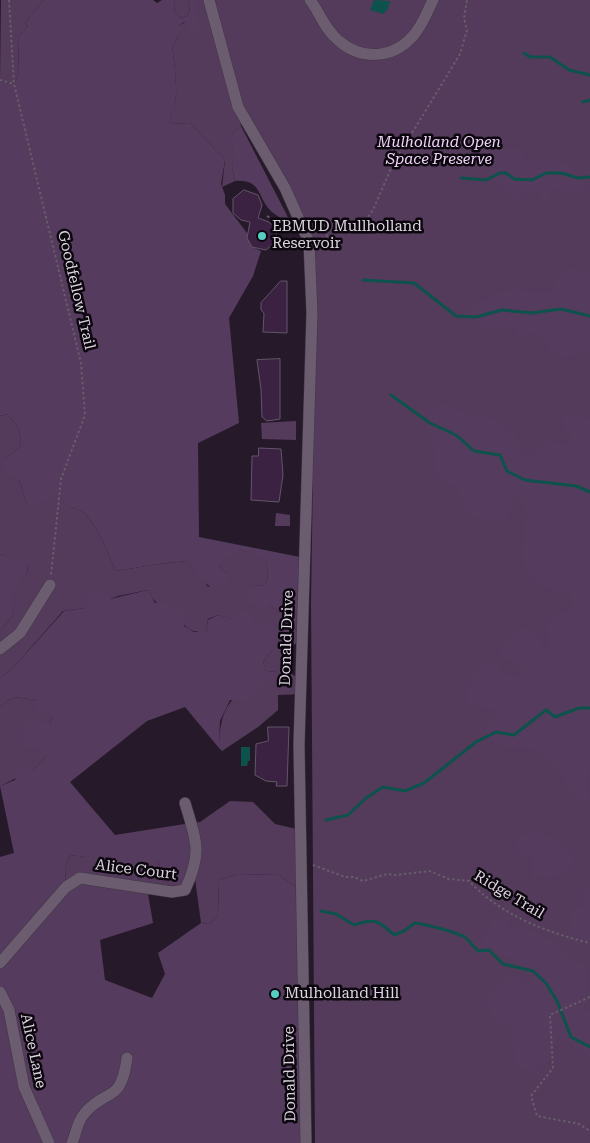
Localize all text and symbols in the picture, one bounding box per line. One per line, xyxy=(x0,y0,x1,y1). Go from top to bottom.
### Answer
park label: Mulholland Open Space Preserve xyxy=(377,134,501,169)
place label: EBMUD Mullholland Reservoir xyxy=(272,218,422,253)
street label: Goodfellow Trail xyxy=(54,229,98,351)
marker: EBMUD Mullholland Reservoir xyxy=(256,230,268,242)
street label: Donald Drive xyxy=(276,590,298,686)
street label: Alice Court xyxy=(94,856,178,884)
street label: Ridge Trail xyxy=(471,867,547,923)
place label: Mulholland Hill xyxy=(285,985,399,1003)
marker: Mulholland Hill xyxy=(269,988,281,1000)
street label: Alice Lane xyxy=(16,1012,50,1090)
street label: Donald Drive xyxy=(280,1026,300,1122)

